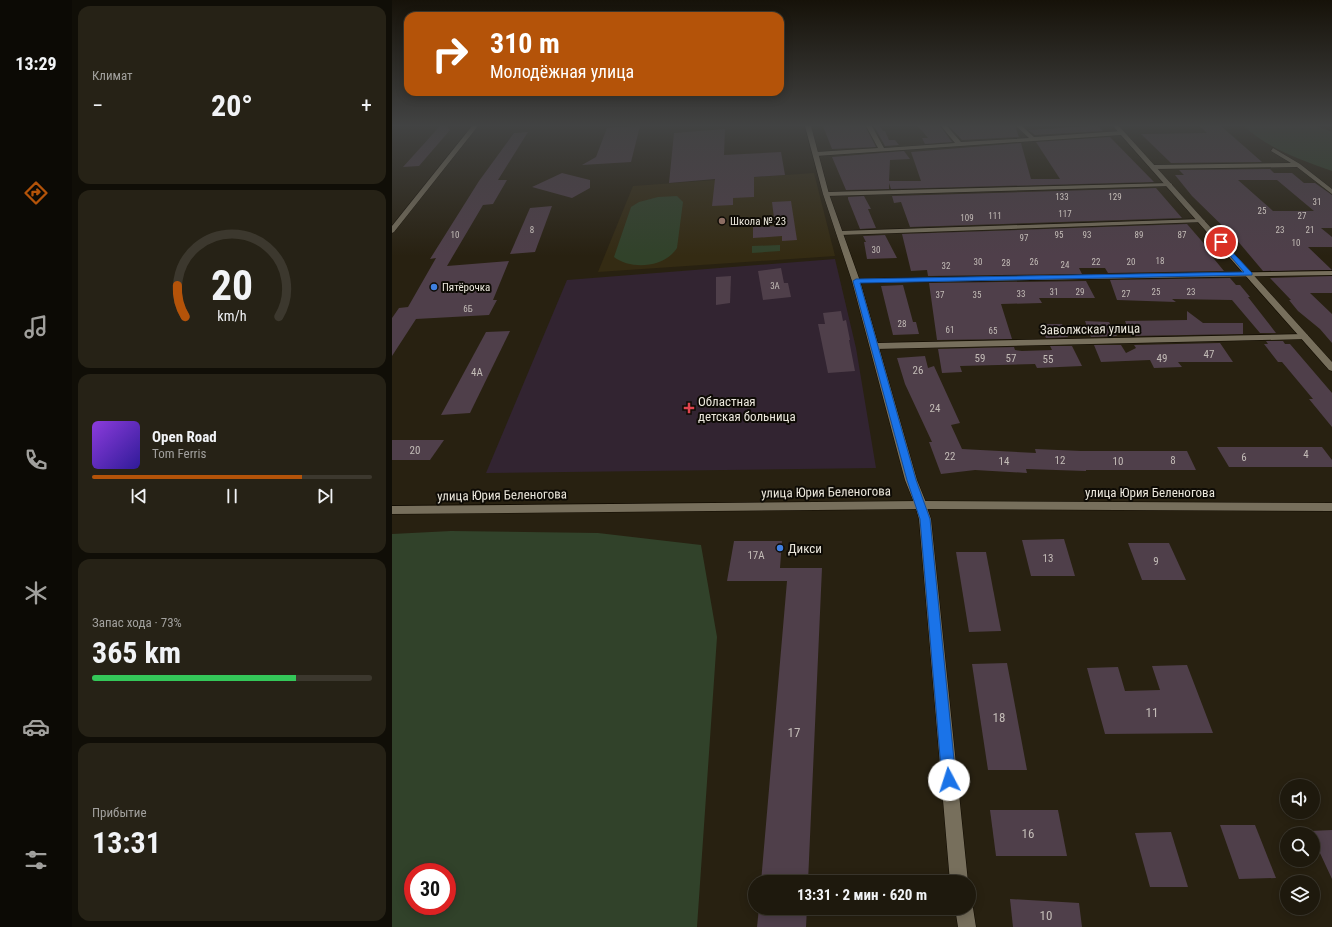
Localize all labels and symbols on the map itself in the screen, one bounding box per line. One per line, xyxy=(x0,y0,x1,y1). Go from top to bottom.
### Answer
house number: 133 xyxy=(1055,192,1069,202)
house number: 129 xyxy=(1108,192,1122,202)
house number: 31 xyxy=(1313,197,1321,207)
house number: 25 xyxy=(1258,206,1267,216)
house number: 117 xyxy=(1058,209,1072,219)
house number: 111 xyxy=(988,211,1002,221)
house number: 27 xyxy=(1298,211,1307,221)
house number: 109 xyxy=(960,213,974,223)
place label: Школа № 23 xyxy=(730,215,786,228)
marker: Школа № 23 xyxy=(717,216,727,226)
house number: 8 xyxy=(530,225,534,235)
pin xyxy=(1204,225,1238,259)
house number: 23 xyxy=(1276,225,1284,235)
house number: 21 xyxy=(1306,225,1314,235)
house number: 10 xyxy=(451,230,459,240)
house number: 95 xyxy=(1055,230,1064,240)
house number: 93 xyxy=(1083,230,1091,240)
house number: 89 xyxy=(1135,230,1143,240)
house number: 87 xyxy=(1178,230,1187,240)
house number: 97 xyxy=(1020,233,1029,243)
house number: 10 xyxy=(1292,238,1300,248)
house number: 30 xyxy=(872,245,880,255)
house number: 18 xyxy=(1156,256,1164,266)
house number: 30 xyxy=(974,257,982,267)
house number: 26 xyxy=(1030,257,1038,267)
house number: 22 xyxy=(1092,257,1101,267)
house number: 20 xyxy=(1127,257,1135,267)
house number: 28 xyxy=(1002,258,1010,268)
house number: 24 xyxy=(1061,260,1070,270)
house number: 32 xyxy=(942,261,951,271)
place label: Пятёрочка xyxy=(442,281,490,294)
house number: 3А xyxy=(770,281,780,291)
marker: Пятёрочка xyxy=(429,282,439,292)
house number: 31 xyxy=(1050,287,1058,297)
house number: 29 xyxy=(1076,287,1084,297)
house number: 25 xyxy=(1152,287,1161,297)
house number: 23 xyxy=(1187,287,1195,297)
house number: 33 xyxy=(1017,289,1025,299)
house number: 27 xyxy=(1122,289,1131,299)
house number: 37 xyxy=(936,290,945,300)
house number: 35 xyxy=(973,290,982,300)
house number: 6Б xyxy=(463,304,473,314)
house number: 28 xyxy=(898,319,906,329)
street label: Заволжская улица xyxy=(1040,321,1140,337)
house number: 61 xyxy=(946,325,954,335)
house number: 65 xyxy=(989,326,998,336)
house number: 47 xyxy=(1204,348,1214,361)
house number: 59 xyxy=(975,352,985,365)
house number: 57 xyxy=(1006,352,1016,365)
house number: 49 xyxy=(1157,352,1167,365)
house number: 55 xyxy=(1043,353,1053,366)
house number: 26 xyxy=(913,364,923,377)
house number: 4А xyxy=(471,366,484,379)
place label: Областная детская больница xyxy=(698,394,796,424)
marker: Областная детская больница xyxy=(683,402,695,414)
house number: 24 xyxy=(930,402,941,415)
house number: 20 xyxy=(410,444,420,457)
house number: 4 xyxy=(1303,448,1309,461)
house number: 22 xyxy=(945,450,955,463)
house number: 6 xyxy=(1241,451,1247,464)
house number: 12 xyxy=(1055,454,1065,467)
house number: 8 xyxy=(1170,454,1176,467)
house number: 14 xyxy=(999,455,1010,468)
house number: 10 xyxy=(1113,455,1123,468)
street label: улица Юрия Беленогова xyxy=(761,483,891,501)
street label: улица Юрия Беленогова xyxy=(1085,485,1215,500)
street label: улица Юрия Беленогова xyxy=(437,486,567,504)
place label: Дикси xyxy=(788,541,822,556)
marker: Дикси xyxy=(775,543,785,553)
house number: 17А xyxy=(747,549,765,562)
house number: 13 xyxy=(1043,552,1053,565)
house number: 9 xyxy=(1153,555,1159,568)
house number: 11 xyxy=(1146,705,1158,720)
house number: 18 xyxy=(993,710,1005,725)
house number: 17 xyxy=(788,725,800,740)
position arrow xyxy=(928,759,970,801)
house number: 16 xyxy=(1022,826,1034,841)
speed limit sign: 30 xyxy=(404,863,456,915)
house number: 10 xyxy=(1040,908,1052,923)

